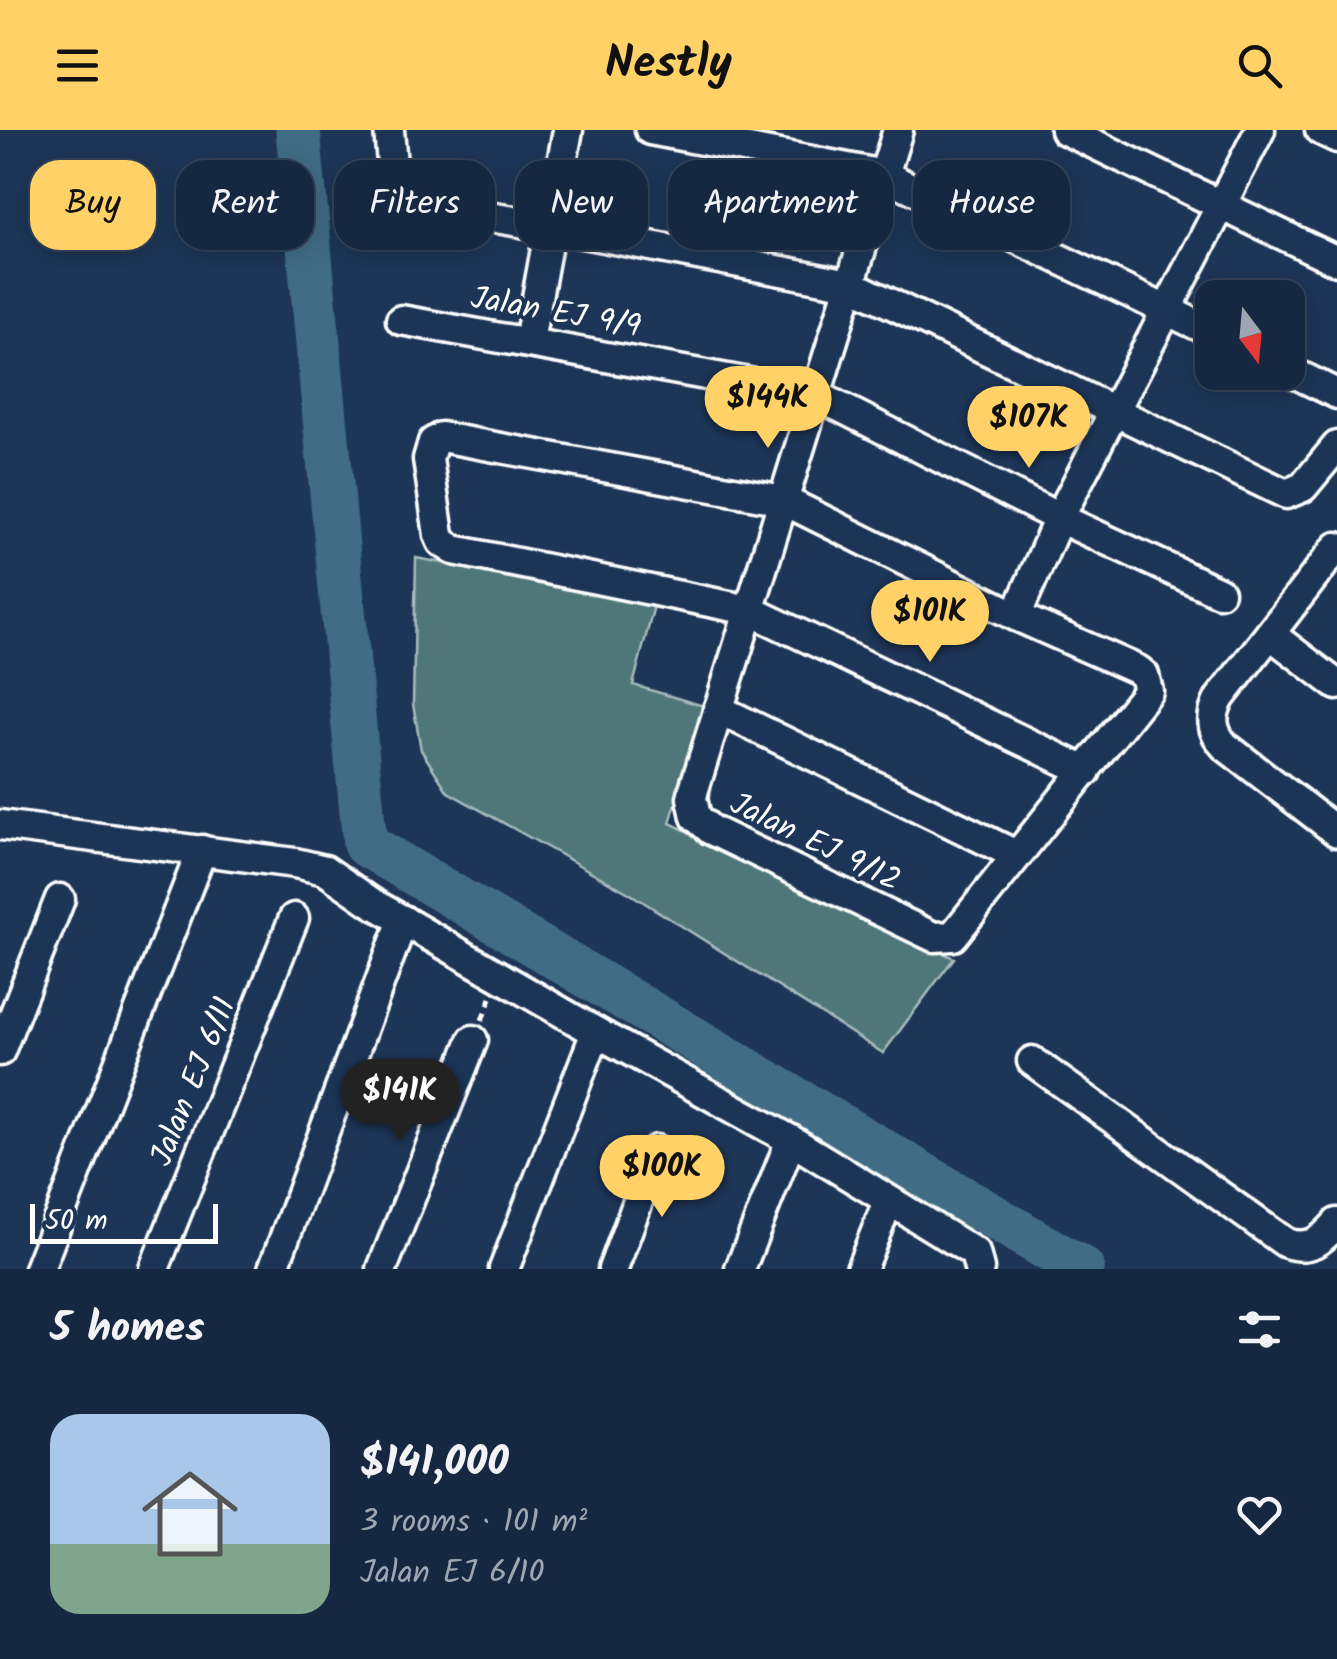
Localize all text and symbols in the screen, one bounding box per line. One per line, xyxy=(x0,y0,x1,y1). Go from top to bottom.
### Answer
text: Nestly xyxy=(605,29,732,101)
icon: menu xyxy=(50,38,105,93)
icon: search xyxy=(1232,38,1287,93)
chip: Buy xyxy=(30,160,156,250)
chip: Rent xyxy=(176,160,314,250)
chip: Filters xyxy=(334,160,495,250)
chip: New xyxy=(515,160,648,250)
chip: Apartment xyxy=(668,160,893,250)
chip: House xyxy=(913,160,1070,250)
street label: Jalan EJ 9/9 xyxy=(467,273,645,354)
north arrow xyxy=(1195,280,1305,390)
map controls xyxy=(1195,280,1305,390)
pin: $144K xyxy=(698,366,838,451)
text: $144K xyxy=(727,373,809,424)
pin: $107K xyxy=(959,386,1099,471)
text: $107K xyxy=(989,393,1069,444)
pin: $101K xyxy=(860,580,1000,665)
text: $101K xyxy=(893,587,967,638)
street label: Jalan EJ 9/12 xyxy=(721,780,909,907)
street label: Jalan EJ 6/11 xyxy=(137,990,251,1174)
pin: $141K xyxy=(330,1059,470,1144)
text: $141K xyxy=(363,1066,437,1117)
pin: $100K xyxy=(592,1135,732,1220)
text: $100K xyxy=(622,1142,702,1193)
scale bar xyxy=(30,1199,218,1244)
text: 50 m xyxy=(45,1199,108,1244)
text: 5 homes xyxy=(50,1296,205,1363)
icon: filters xyxy=(1232,1302,1287,1357)
text: $141,000 xyxy=(360,1430,509,1497)
icon: home xyxy=(130,1454,250,1574)
icon: heart xyxy=(1232,1487,1287,1542)
text: 3 rooms · 101 m² xyxy=(360,1497,587,1548)
text: Jalan EJ 6/10 xyxy=(360,1548,544,1599)

